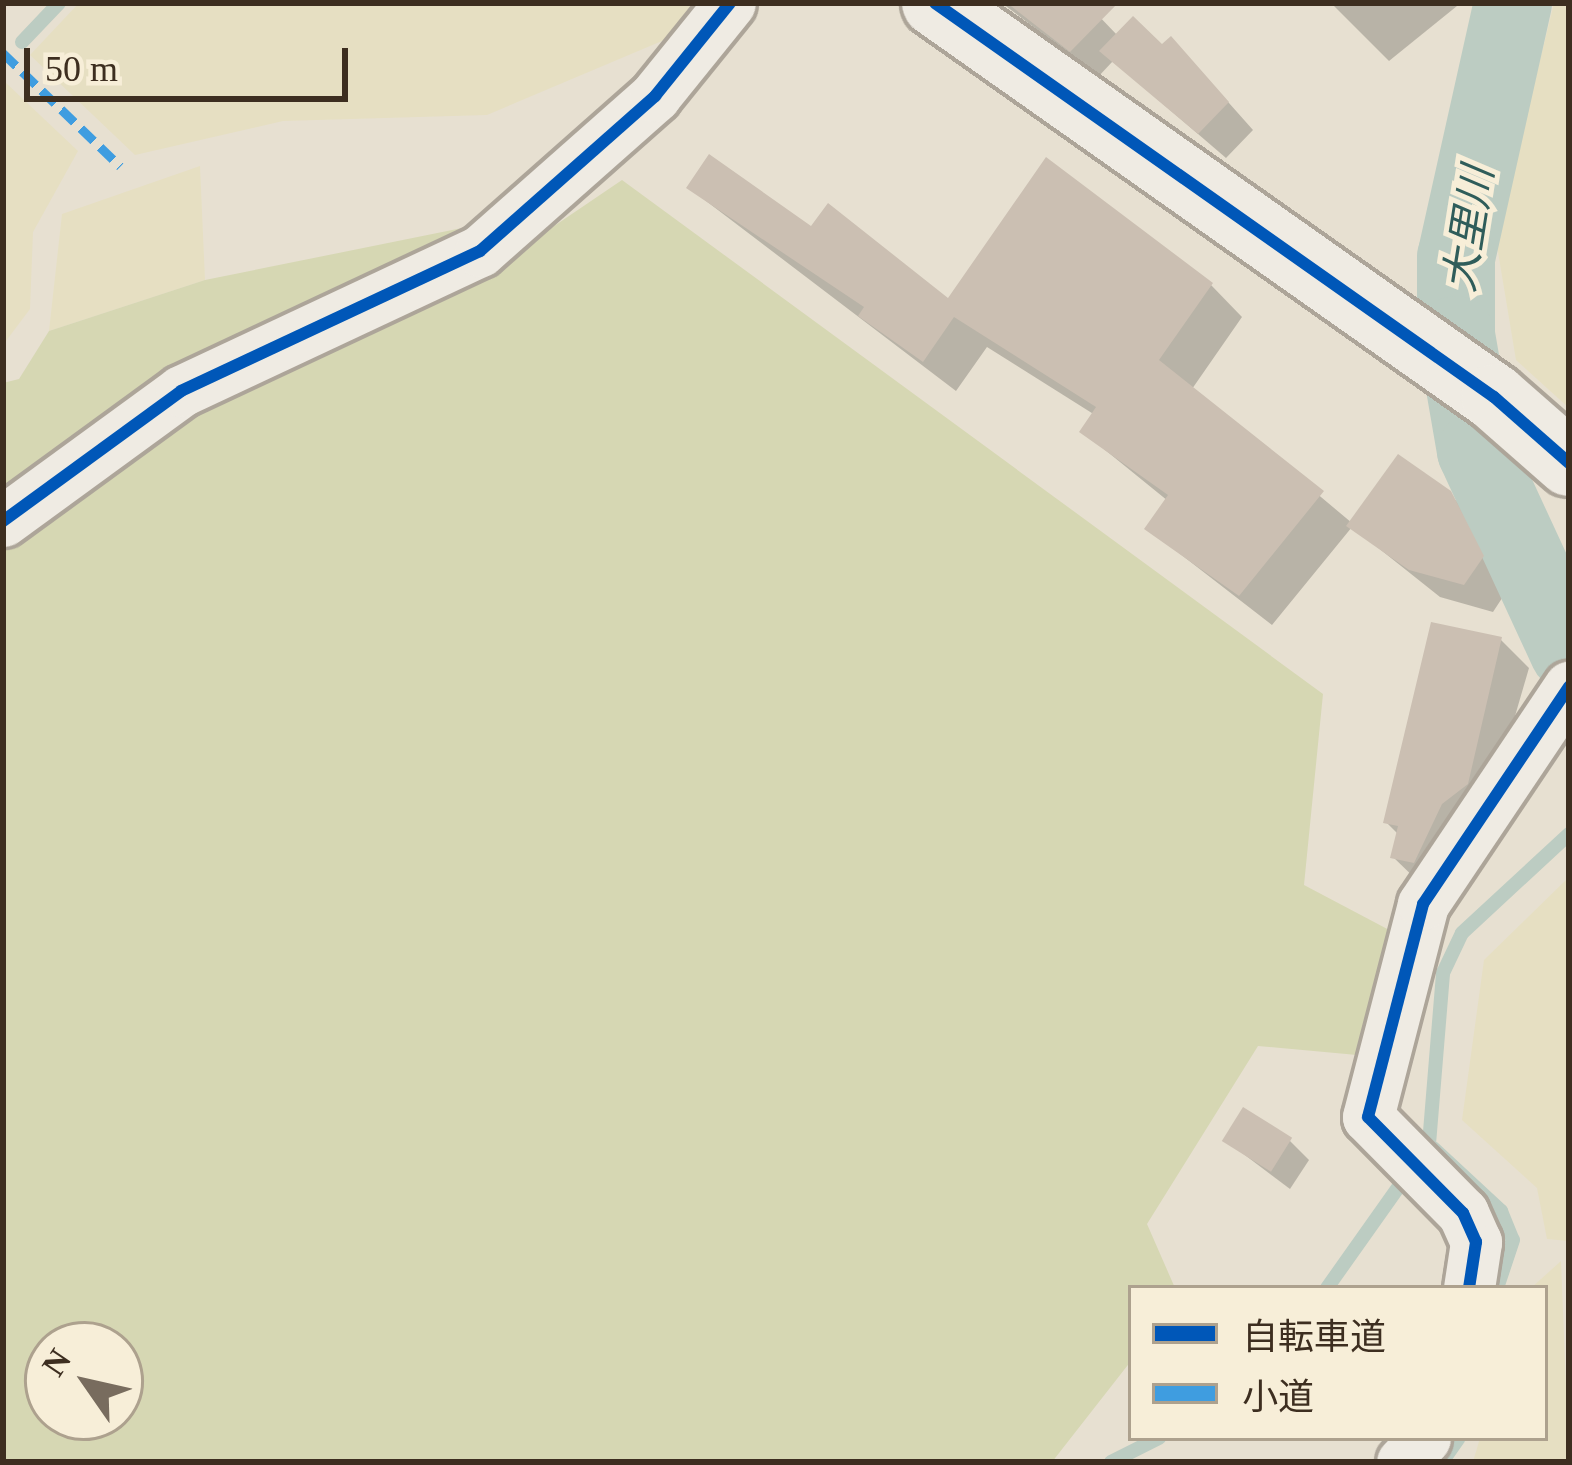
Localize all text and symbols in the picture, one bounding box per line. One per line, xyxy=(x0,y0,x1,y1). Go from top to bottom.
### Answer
scale bar xyxy=(30,24,354,98)
text: 50 m xyxy=(45,49,118,89)
water label: 大里川 xyxy=(1434,163,1504,295)
legend xyxy=(1128,1285,1548,1441)
text: 自転車道 xyxy=(1242,1317,1386,1357)
north arrow xyxy=(24,1321,144,1441)
text: N xyxy=(35,1343,78,1382)
text: 小道 xyxy=(1242,1377,1314,1417)

